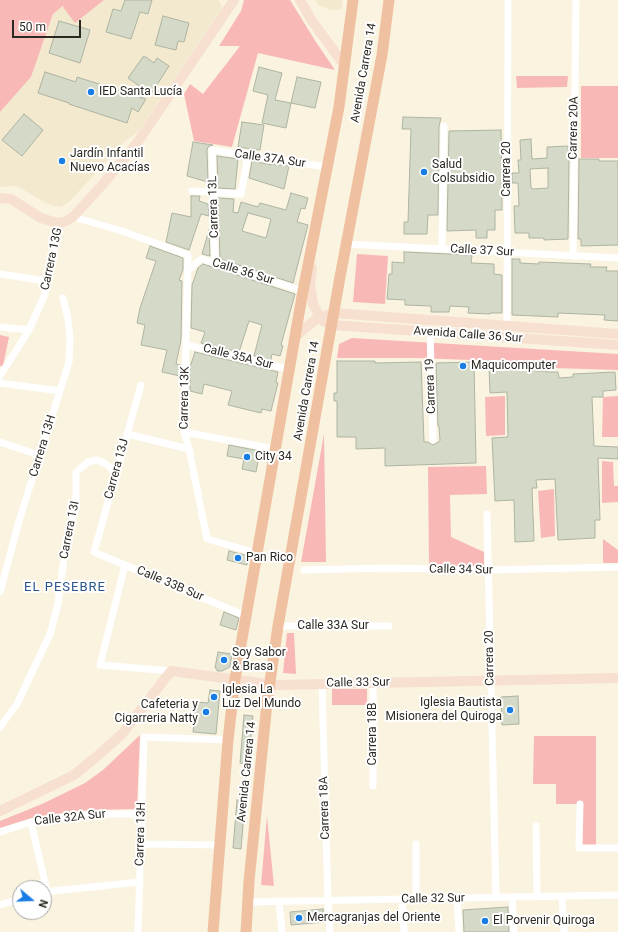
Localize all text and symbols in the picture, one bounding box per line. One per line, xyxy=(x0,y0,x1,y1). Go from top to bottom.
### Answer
scale bar xyxy=(14,12,83,38)
text: 50 m xyxy=(19,20,46,34)
street label: Avenida Carrera 14 xyxy=(348,22,380,124)
place label: IED Santa Lucía xyxy=(99,85,182,99)
marker: IED Santa Lucía xyxy=(86,87,96,97)
street label: Carrera 20A xyxy=(566,96,582,160)
street label: Carrera 20 xyxy=(500,141,514,197)
place label: Jardín Infantil Nuevo Acacías xyxy=(70,147,150,175)
street label: Calle 37A Sur xyxy=(234,147,306,171)
marker: Jardín Infantil Nuevo Acacías xyxy=(57,156,67,166)
place label: Salud Colsubsidio xyxy=(432,158,495,186)
marker: Salud Colsubsidio xyxy=(419,167,429,177)
street label: Carrera 13L xyxy=(206,176,222,238)
street label: Carrera 13G xyxy=(38,226,66,292)
street label: Calle 37 Sur xyxy=(450,242,514,260)
street label: Calle 36 Sur xyxy=(210,256,276,288)
street label: Avenida Calle 36 Sur xyxy=(413,324,523,346)
street label: Avenida Carrera 14 xyxy=(291,340,323,442)
street label: Calle 35A Sur xyxy=(202,341,274,373)
street label: Carrera 19 xyxy=(423,358,439,414)
place label: Maquicomputer xyxy=(471,359,556,373)
marker: Maquicomputer xyxy=(458,361,468,371)
street label: Carrera 13K xyxy=(177,366,193,430)
street label: Carrera 13H xyxy=(27,413,59,479)
street label: Carrera 13J xyxy=(102,437,132,501)
place label: City 34 xyxy=(255,450,292,464)
marker: City 34 xyxy=(242,452,252,462)
street label: Carrera 13I xyxy=(57,500,83,560)
place label: Pan Rico xyxy=(246,551,293,565)
marker: Pan Rico xyxy=(233,553,243,563)
street label: Calle 34 Sur xyxy=(429,562,493,578)
street label: Calle 33B Sur xyxy=(134,563,206,605)
district label: EL PESEBRE xyxy=(24,580,106,596)
street label: Calle 33A Sur xyxy=(297,619,369,633)
street label: Carrera 20 xyxy=(482,630,498,686)
place label: Soy Sabor & Brasa xyxy=(232,646,286,674)
marker: Soy Sabor & Brasa xyxy=(219,655,229,665)
street label: Calle 33 Sur xyxy=(326,675,390,691)
place label: Iglesia La Luz Del Mundo xyxy=(222,683,301,711)
marker: Iglesia La Luz Del Mundo xyxy=(209,692,219,702)
place label: Iglesia Bautista Misionera del Quiroga xyxy=(385,696,502,724)
place label: Cafeteria y Cigarreria Natty xyxy=(115,698,198,726)
street label: Carrera 18B xyxy=(366,702,380,766)
marker: Iglesia Bautista Misionera del Quiroga xyxy=(505,705,515,715)
marker: Cafeteria y Cigarreria Natty xyxy=(201,707,211,717)
street label: Avenida Carrera 14 xyxy=(235,721,259,823)
street label: Carrera 18A xyxy=(317,776,333,840)
street label: Carrera 13H xyxy=(133,802,149,866)
street label: Calle 32A Sur xyxy=(34,807,106,829)
north arrow xyxy=(12,880,52,920)
street label: Calle 32 Sur xyxy=(401,891,465,907)
text: N xyxy=(35,898,50,910)
place label: Mercagranjas del Oriente xyxy=(307,911,440,925)
marker: Mercagranjas del Oriente xyxy=(294,913,304,923)
place label: El Porvenir Quiroga xyxy=(493,914,595,928)
marker: El Porvenir Quiroga xyxy=(480,916,490,926)

